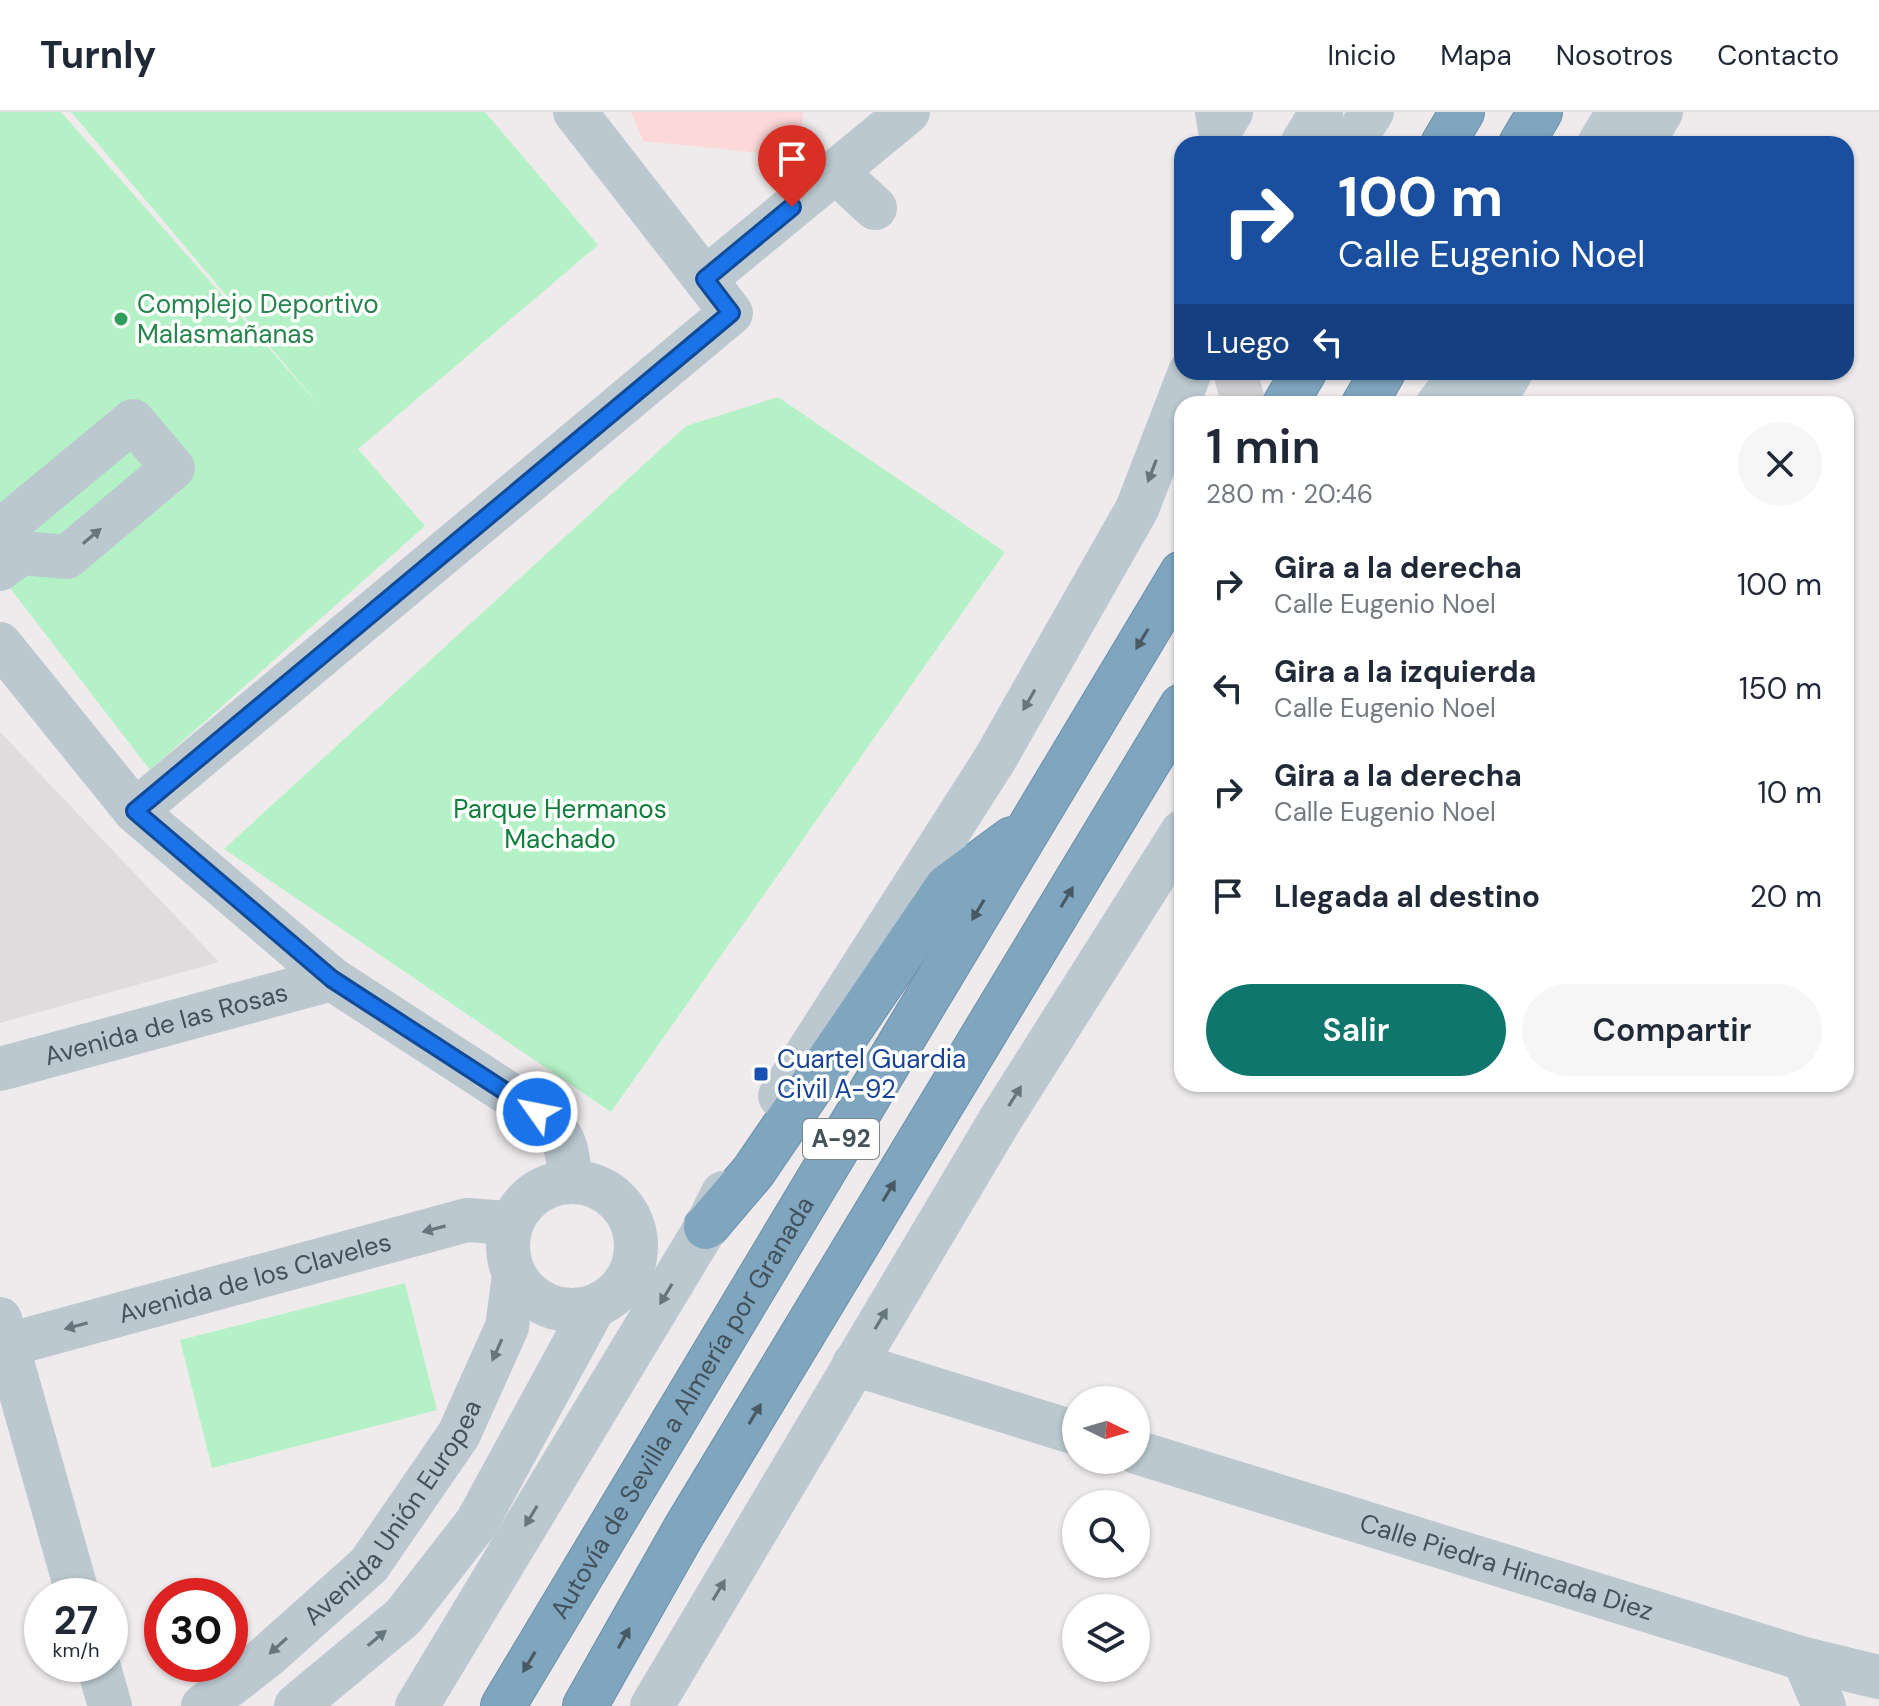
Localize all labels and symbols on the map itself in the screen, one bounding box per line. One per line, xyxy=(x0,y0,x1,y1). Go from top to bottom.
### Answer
pin xyxy=(758,125,826,207)
place label: Complejo Deportivo Malasmañanas xyxy=(137,287,379,351)
marker: Complejo Deportivo Malasmañanas xyxy=(112,310,130,328)
one-way arrow xyxy=(1145,459,1158,483)
one-way arrow xyxy=(82,528,102,545)
one-way arrow xyxy=(1134,629,1149,650)
one-way arrow xyxy=(1022,688,1036,711)
park label: Parque Hermanos Machado xyxy=(453,792,667,856)
one-way arrow xyxy=(1059,885,1074,908)
one-way arrow xyxy=(971,899,985,921)
street label: Avenida de las Rosas xyxy=(41,975,291,1073)
place label: Cuartel Guardia Civil A-92 xyxy=(777,1042,966,1106)
marker: Cuartel Guardia Civil A-92 xyxy=(752,1065,770,1083)
position arrow xyxy=(495,1070,579,1154)
one-way arrow xyxy=(1008,1085,1022,1107)
road number: A-92 xyxy=(803,1119,879,1159)
one-way arrow xyxy=(882,1180,896,1202)
street label: Autovía de Sevilla a Almería por Granada xyxy=(542,1190,822,1625)
one-way arrow xyxy=(422,1223,447,1235)
street label: Avenida de los Claveles xyxy=(115,1224,395,1331)
one-way arrow xyxy=(659,1283,673,1305)
one-way arrow xyxy=(874,1308,888,1330)
one-way arrow xyxy=(63,1321,88,1333)
one-way arrow xyxy=(490,1339,503,1362)
north arrow xyxy=(1062,1386,1150,1474)
street label: Avenida Unión Europea xyxy=(296,1394,489,1633)
one-way arrow xyxy=(748,1403,762,1425)
one-way arrow xyxy=(524,1505,538,1527)
street label: Calle Piedra Hincada Diez xyxy=(1356,1505,1658,1628)
speed limit sign: 30 xyxy=(144,1578,248,1682)
one-way arrow xyxy=(712,1579,726,1601)
one-way arrow xyxy=(617,1627,631,1649)
one-way arrow xyxy=(367,1630,387,1647)
one-way arrow xyxy=(269,1636,288,1654)
one-way arrow xyxy=(522,1651,536,1673)

